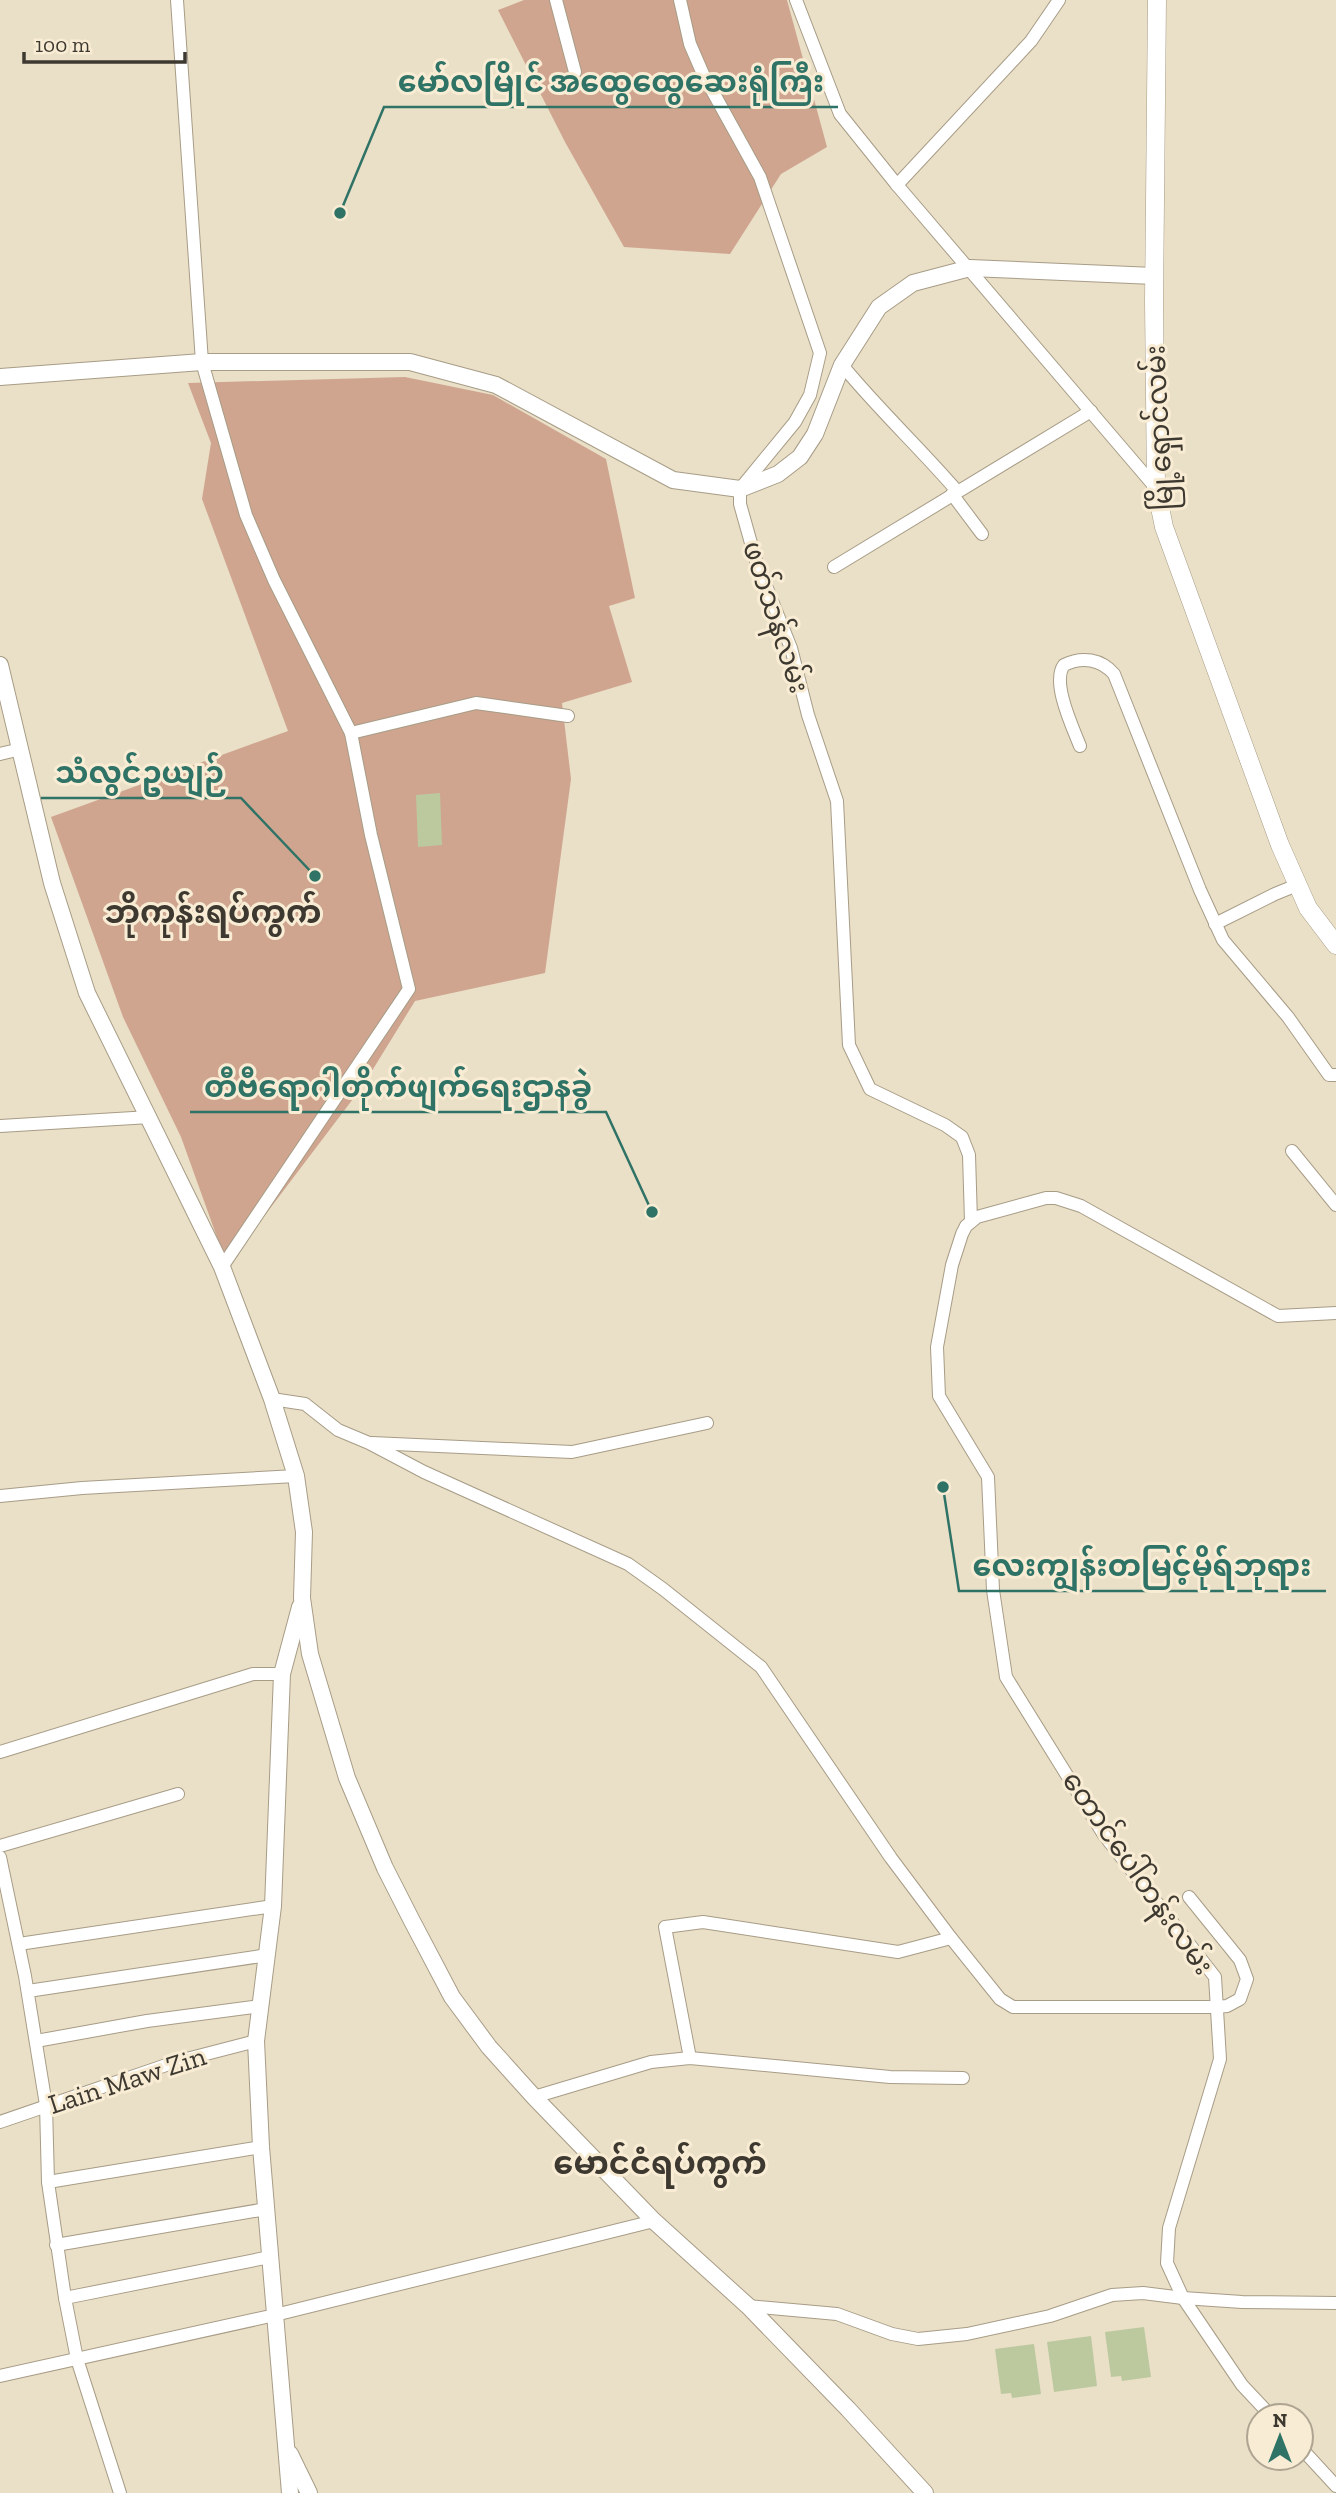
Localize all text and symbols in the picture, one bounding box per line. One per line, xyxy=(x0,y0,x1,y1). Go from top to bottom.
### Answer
scale bar xyxy=(24,21,186,65)
text: 100 m xyxy=(35,32,90,57)
callout: မော်လမြိုင် အထွေထွေဆေးရုံကြီး xyxy=(384,56,838,107)
text: မော်လမြိုင် အထွေထွေဆေးရုံကြီး xyxy=(398,61,824,106)
street label: မြို့ရှောင်လမ်း xyxy=(1136,344,1186,512)
street label: ဖတ်သန်လမ်း xyxy=(730,536,818,699)
callout: သံလွင်ဥယျဉ် xyxy=(41,747,241,798)
text: သံလွင်ဥယျဉ် xyxy=(55,752,227,798)
district label: ဘိုကုန်းရပ်ကွက် xyxy=(105,890,322,938)
callout: တီဗီရောဂါတိုက်ဖျက်ရေးဌာနခွဲ xyxy=(190,1061,606,1112)
text: တီဗီရောဂါတိုက်ဖျက်ရေးဌာနခွဲ xyxy=(204,1066,592,1112)
callout: လေးကျွန်းတမြင့်မိုရ်ဘုရား xyxy=(959,1540,1326,1591)
text: လေးကျွန်းတမြင့်မိုရ်ဘုရား xyxy=(972,1545,1312,1592)
street label: တောင်ပေါ်တန်းလမ်း xyxy=(1051,1764,1222,1984)
street label: Lain Maw Zin xyxy=(44,2039,210,2121)
district label: မောင်ငံရပ်ကွက် xyxy=(553,2141,767,2189)
north arrow xyxy=(1245,2402,1315,2472)
text: N xyxy=(1273,2409,1287,2432)

